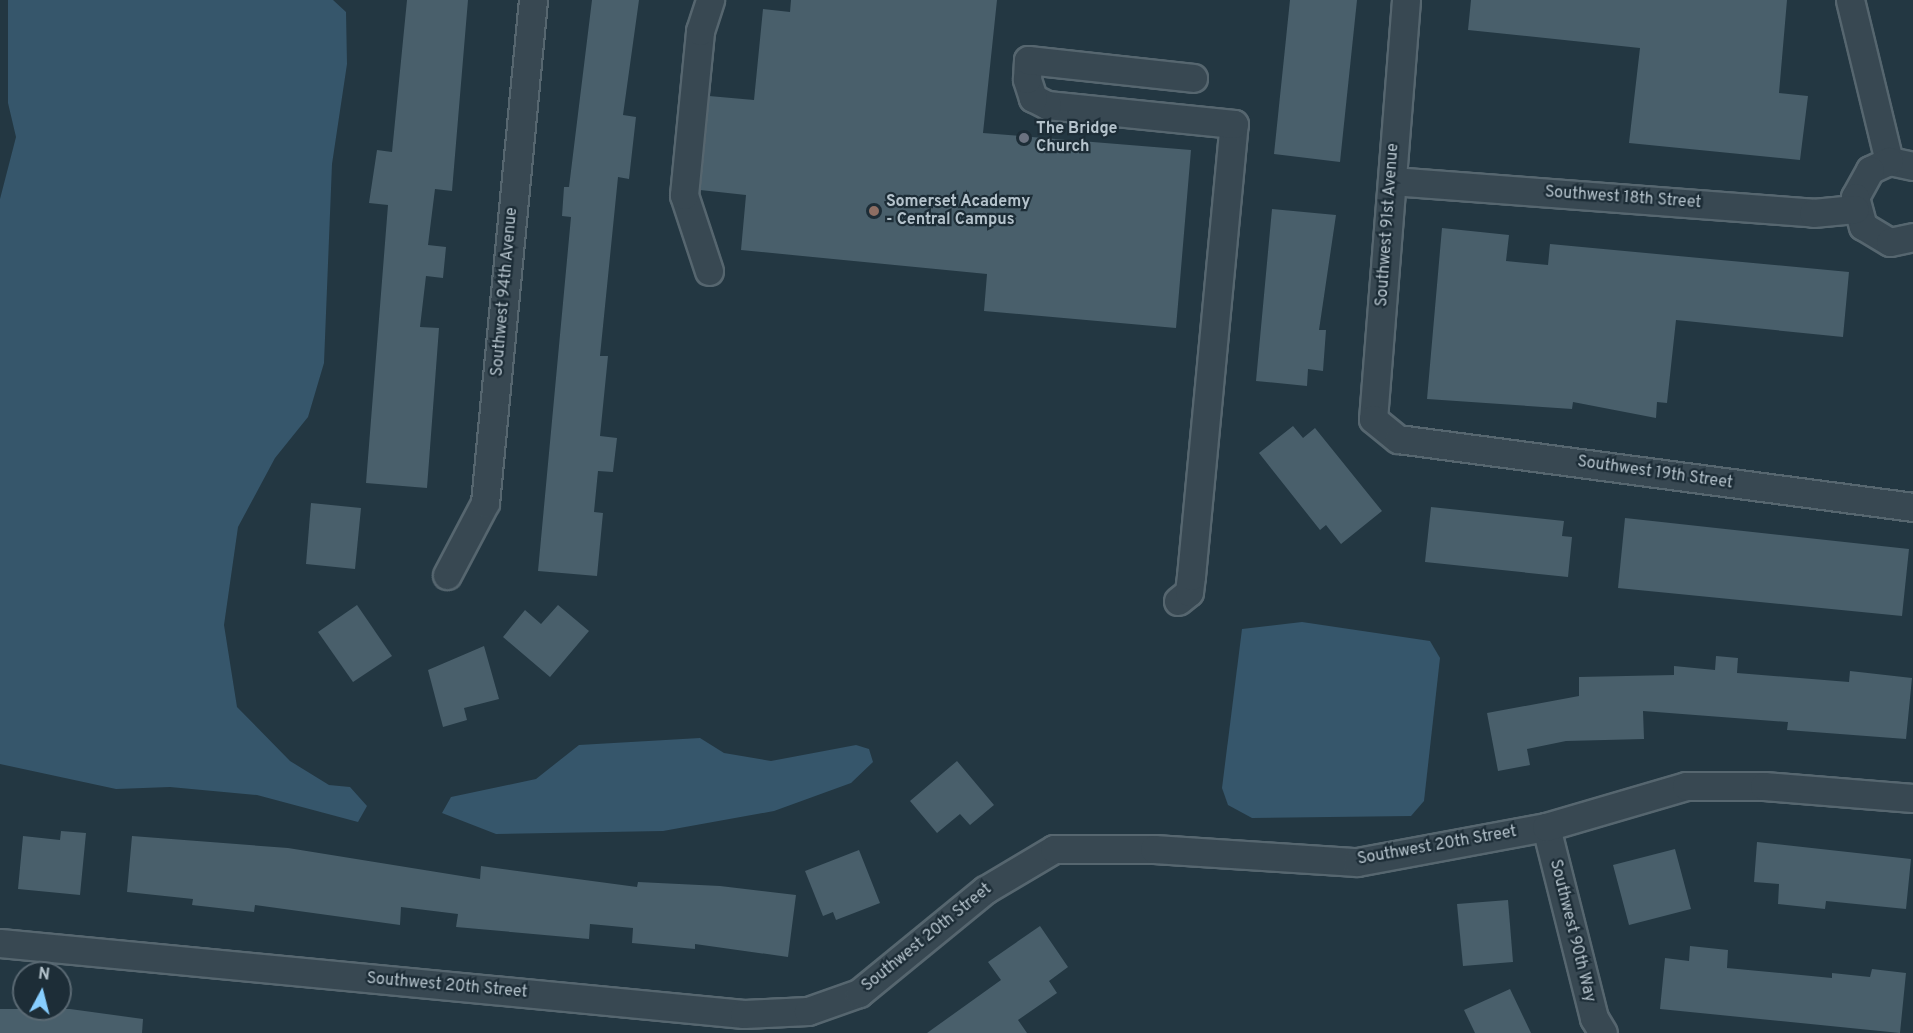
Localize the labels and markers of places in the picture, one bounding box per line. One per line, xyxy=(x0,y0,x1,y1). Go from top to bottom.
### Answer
place label: The Bridge Church xyxy=(1036,119,1117,157)
marker: The Bridge Church xyxy=(1017,131,1031,145)
place label: Somerset Academy - Central Campus xyxy=(886,192,1031,230)
marker: Somerset Academy - Central Campus xyxy=(867,204,881,218)

